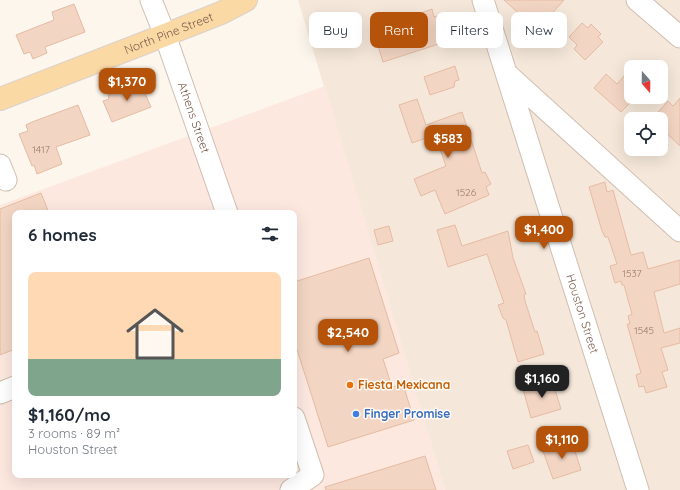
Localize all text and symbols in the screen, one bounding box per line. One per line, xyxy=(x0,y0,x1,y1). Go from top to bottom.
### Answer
street label: North Pine Street xyxy=(122,9,215,57)
chip: Buy xyxy=(309,12,362,48)
chip: Rent xyxy=(370,12,428,48)
chip: Filters xyxy=(436,12,503,48)
chip: New xyxy=(511,12,567,48)
north arrow xyxy=(624,60,668,104)
map controls xyxy=(624,60,668,156)
pin: $1,370 xyxy=(94,68,160,102)
text: $1,370 xyxy=(108,73,146,89)
street label: Athens Street xyxy=(175,80,213,155)
button: locate xyxy=(624,112,668,156)
pin: $583 xyxy=(424,125,472,159)
text: $583 xyxy=(433,130,463,146)
house number: 1417 xyxy=(32,143,50,156)
house number: 1526 xyxy=(456,186,477,199)
pin: $1,400 xyxy=(511,216,577,250)
text: $1,400 xyxy=(524,221,564,237)
icon: filters xyxy=(259,223,281,245)
text: 6 homes xyxy=(28,224,97,245)
house number: 1537 xyxy=(622,267,642,280)
street label: Houston Street xyxy=(563,272,602,355)
icon: home xyxy=(119,298,191,370)
pin: $2,540 xyxy=(315,319,381,353)
text: $2,540 xyxy=(327,324,369,340)
house number: 1545 xyxy=(634,324,654,337)
pin: $1,160 xyxy=(509,365,575,399)
text: $1,160 xyxy=(524,370,560,386)
place label: Fiesta Mexicana xyxy=(358,377,450,392)
marker: Fiesta Mexicana xyxy=(345,380,355,390)
text: $1,160/mo xyxy=(28,404,111,425)
place label: Finger Promise xyxy=(364,406,450,421)
marker: Finger Promise xyxy=(351,409,361,419)
text: 3 rooms · 89 m² xyxy=(28,425,120,441)
pin: $1,110 xyxy=(529,426,595,460)
text: $1,110 xyxy=(545,431,579,447)
text: Houston Street xyxy=(28,441,118,457)

